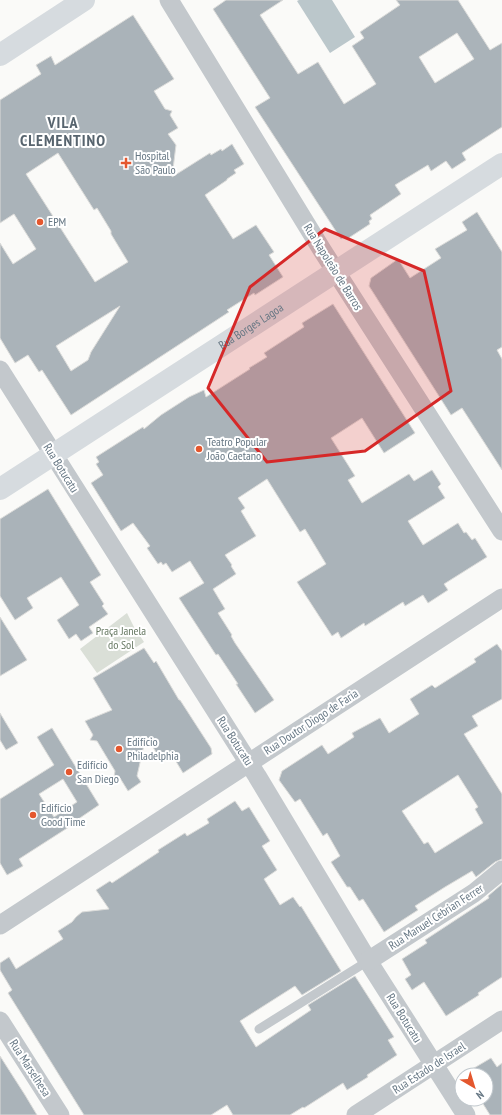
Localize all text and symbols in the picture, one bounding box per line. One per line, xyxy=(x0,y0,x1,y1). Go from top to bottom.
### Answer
district label: VILA CLEMENTINO xyxy=(20,112,106,150)
place label: Hospital São Paulo xyxy=(135,148,176,177)
marker: Hospital São Paulo xyxy=(120,157,132,169)
place label: EPM xyxy=(48,214,66,229)
marker: EPM xyxy=(35,217,45,227)
street label: Rua Napoleão de Barros xyxy=(301,221,366,313)
street label: Rua Borges Lagoa xyxy=(216,300,286,353)
place label: Teatro Popular João Caetano xyxy=(206,434,267,463)
street label: Rua Botucatu xyxy=(40,440,82,495)
marker: Teatro Popular João Caetano xyxy=(194,444,204,454)
park label: Praça Janela do Sol xyxy=(96,623,146,652)
street label: Rua Doutor Diogo de Faria xyxy=(261,685,361,758)
street label: Rua Botucatu xyxy=(214,713,257,768)
place label: Edifício Philadelphia xyxy=(127,734,179,763)
marker: Edifício Philadelphia xyxy=(114,744,124,754)
place label: Edifício San Diego xyxy=(77,757,119,786)
marker: Edifício San Diego xyxy=(64,767,74,777)
place label: Edifício Good Time xyxy=(41,800,85,829)
marker: Edifício Good Time xyxy=(28,810,38,820)
street label: Rua Manuel Cebrian Ferrer xyxy=(385,880,487,953)
street label: Rua Botucatu xyxy=(383,990,425,1045)
street label: Rua Marselhesa xyxy=(6,1036,55,1099)
street label: Rua Estado de Israel xyxy=(389,1038,468,1097)
north arrow xyxy=(454,1067,494,1107)
text: N xyxy=(473,1088,487,1102)

